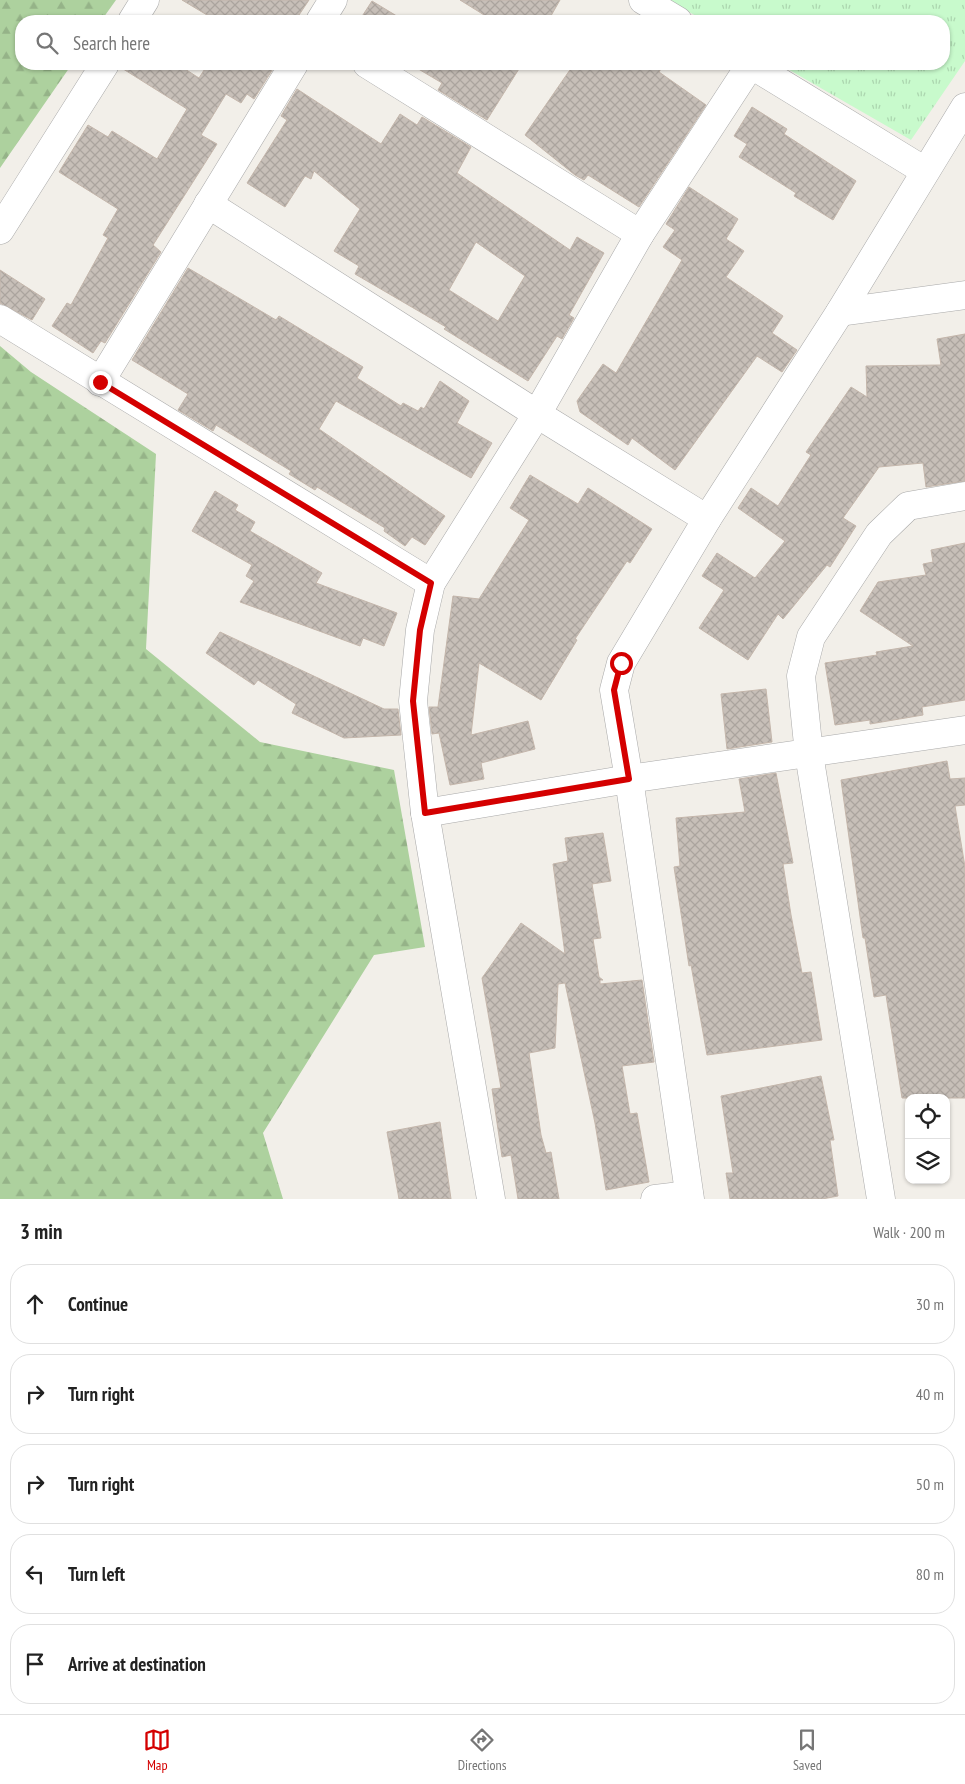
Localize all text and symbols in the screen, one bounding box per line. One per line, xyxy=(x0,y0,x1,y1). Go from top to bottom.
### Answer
search box xyxy=(15,15,950,70)
icon: search xyxy=(33,29,61,57)
text: Search here xyxy=(73,31,150,55)
route end xyxy=(89,371,112,394)
route start xyxy=(610,652,633,675)
map controls xyxy=(905,1094,950,1184)
button: locate xyxy=(905,1094,950,1139)
button: layers xyxy=(905,1139,950,1184)
text: 3 min xyxy=(20,1218,62,1245)
text: Walk · 200 m xyxy=(873,1222,945,1242)
icon: ahead xyxy=(21,1290,49,1318)
text: Continue xyxy=(68,1292,128,1316)
text: 30 m xyxy=(916,1294,944,1314)
icon: right xyxy=(21,1380,49,1408)
text: Turn right xyxy=(68,1382,134,1406)
text: 40 m xyxy=(916,1384,944,1404)
icon: right xyxy=(21,1470,49,1498)
text: Turn right xyxy=(68,1472,134,1496)
text: 50 m xyxy=(916,1474,944,1494)
icon: left xyxy=(21,1560,49,1588)
text: Turn left xyxy=(68,1562,125,1586)
text: 80 m xyxy=(916,1564,944,1584)
icon: arrive xyxy=(21,1650,49,1678)
text: Arrive at destination xyxy=(68,1652,206,1676)
tab: Map xyxy=(143,1726,171,1774)
tab: Directions xyxy=(458,1726,506,1774)
tab: Saved xyxy=(793,1726,822,1774)

